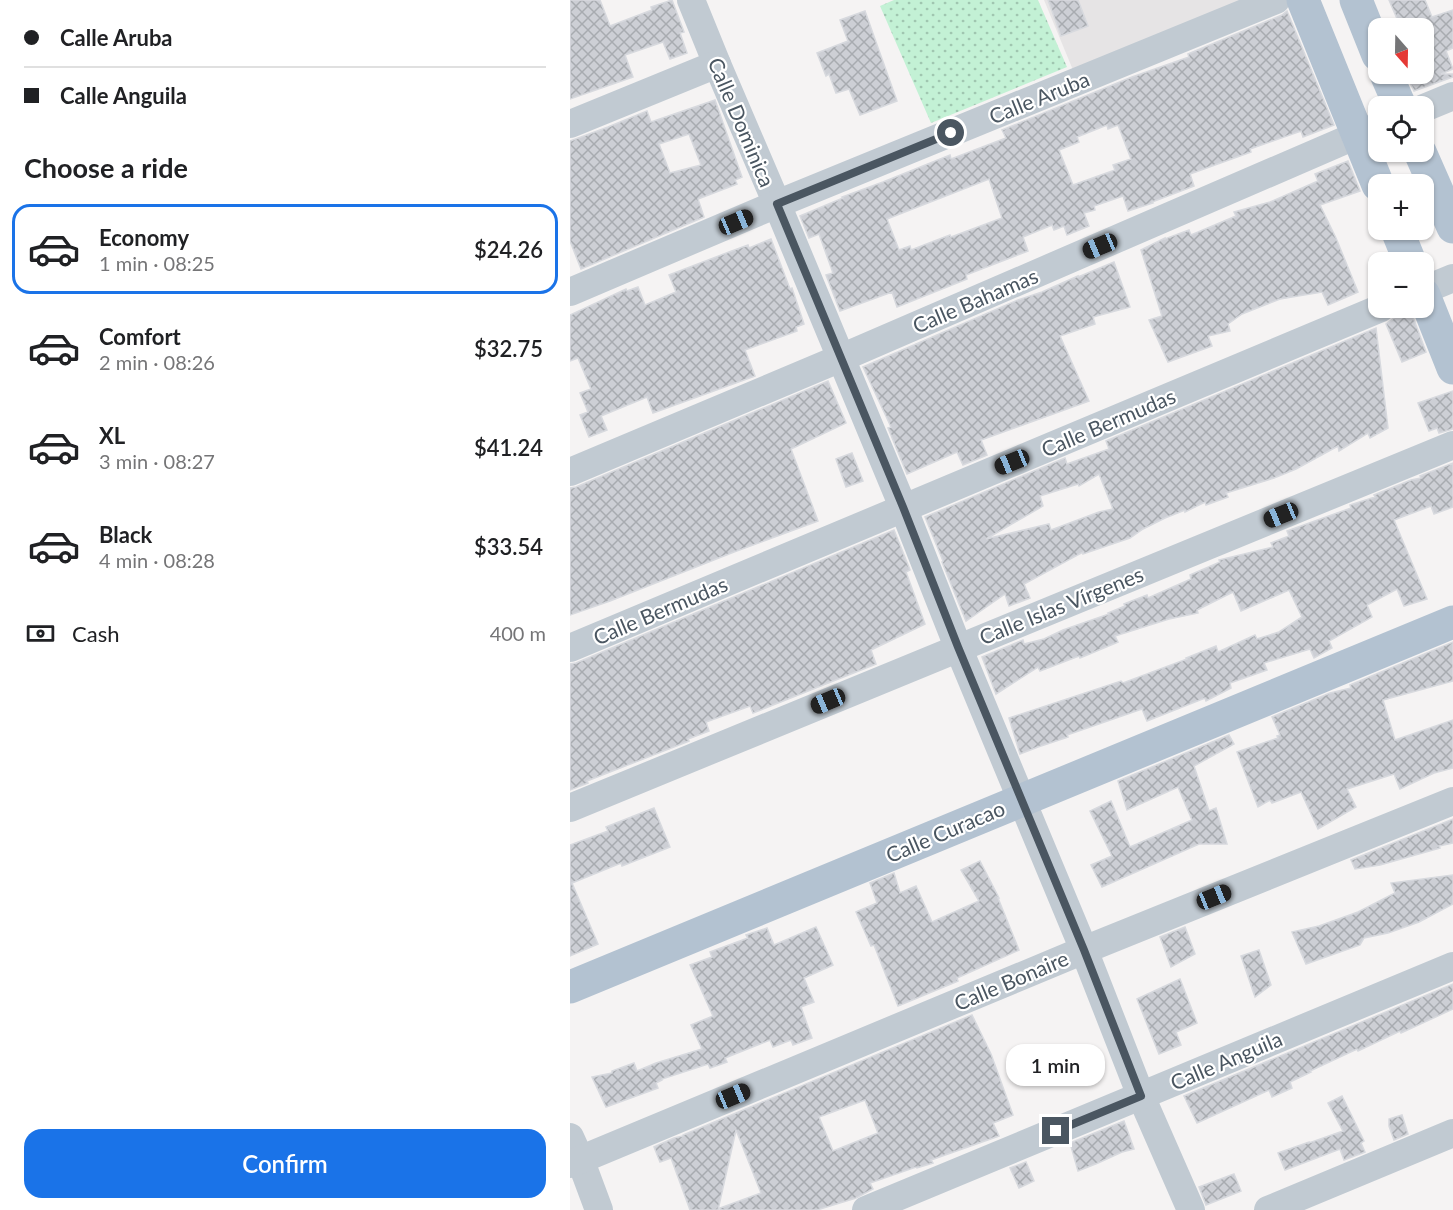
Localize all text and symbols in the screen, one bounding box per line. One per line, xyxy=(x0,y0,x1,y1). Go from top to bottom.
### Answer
north arrow xyxy=(1368,18,1434,84)
map controls xyxy=(1368,18,1434,318)
text: Calle Aruba xyxy=(60,24,173,51)
street label: Calle Dominica xyxy=(704,54,780,190)
street label: Calle Aruba xyxy=(985,66,1093,128)
text: Calle Anguila xyxy=(60,82,187,109)
button: locate xyxy=(1368,96,1434,162)
route start xyxy=(937,119,964,146)
text: Choose a ride xyxy=(24,151,188,184)
button: + xyxy=(1368,174,1434,240)
car xyxy=(716,207,756,237)
icon: car xyxy=(27,222,81,276)
text: Economy xyxy=(99,224,189,251)
car xyxy=(1080,231,1120,261)
text: $24.26 xyxy=(474,236,543,263)
text: 1 min · 08:25 xyxy=(99,251,215,275)
button: − xyxy=(1368,252,1434,318)
street label: Calle Bahamas xyxy=(909,262,1041,338)
icon: car xyxy=(27,321,81,375)
text: Comfort xyxy=(99,323,181,350)
text: $32.75 xyxy=(474,335,543,362)
text: 2 min · 08:26 xyxy=(99,350,215,374)
street label: Calle Bermudas xyxy=(1037,383,1179,461)
icon: car xyxy=(27,420,81,474)
text: XL xyxy=(99,422,125,449)
text: $41.24 xyxy=(474,434,543,461)
car xyxy=(992,447,1032,477)
text: 3 min · 08:27 xyxy=(99,449,215,473)
car xyxy=(1261,500,1301,530)
icon: car xyxy=(27,519,81,573)
text: Black xyxy=(99,521,152,548)
text: $33.54 xyxy=(474,533,543,560)
text: 4 min · 08:28 xyxy=(99,548,215,572)
street label: Calle Islas Vírgenes xyxy=(975,561,1147,649)
street label: Calle Bermudas xyxy=(589,571,731,649)
icon: cash xyxy=(24,617,57,650)
text: Cash xyxy=(72,620,119,647)
text: 400 m xyxy=(490,621,546,645)
car xyxy=(808,686,848,716)
street label: Calle Curacao xyxy=(882,795,1008,867)
car xyxy=(1194,882,1234,912)
street label: Calle Bonaire xyxy=(950,945,1072,1015)
street label: Calle Anguila xyxy=(1166,1025,1286,1095)
callout: 1 min xyxy=(1006,1044,1106,1086)
text: 1 min xyxy=(1031,1053,1080,1077)
car xyxy=(713,1081,753,1111)
route end xyxy=(1042,1117,1069,1144)
button: Confirm xyxy=(24,1129,546,1198)

